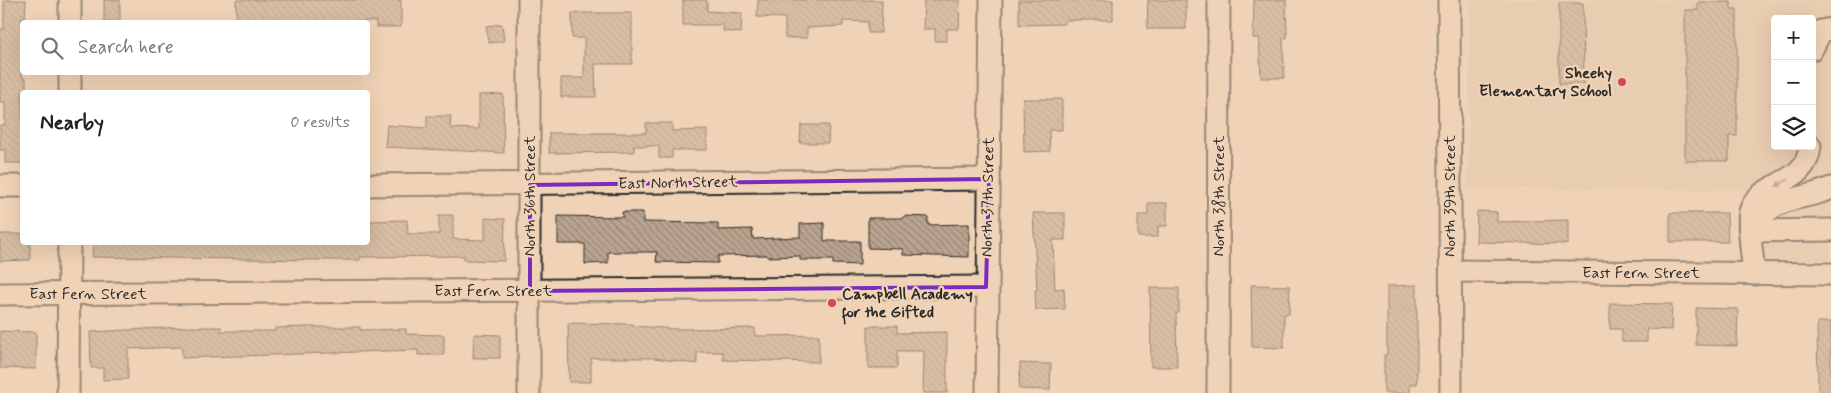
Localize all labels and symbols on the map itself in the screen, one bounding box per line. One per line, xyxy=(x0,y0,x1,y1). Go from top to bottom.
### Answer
place label: Sheehy Elementary School xyxy=(1479,63,1612,102)
marker: Sheehy Elementary School xyxy=(1616,76,1628,88)
street label: North 39th Street xyxy=(1440,134,1461,257)
street label: North 36th Street xyxy=(520,135,541,257)
street label: North 38th Street xyxy=(1209,135,1230,257)
street label: North 37th Street xyxy=(976,136,1000,257)
street label: East North Street xyxy=(618,171,739,195)
one-way arrow xyxy=(1776,178,1789,187)
street label: East Fern Street xyxy=(1582,263,1700,284)
street label: East Fern Street xyxy=(434,281,552,302)
street label: East Fern Street xyxy=(29,284,147,305)
place label: Campbell Academy for the Gifted xyxy=(841,284,973,325)
marker: Campbell Academy for the Gifted xyxy=(826,297,838,309)

